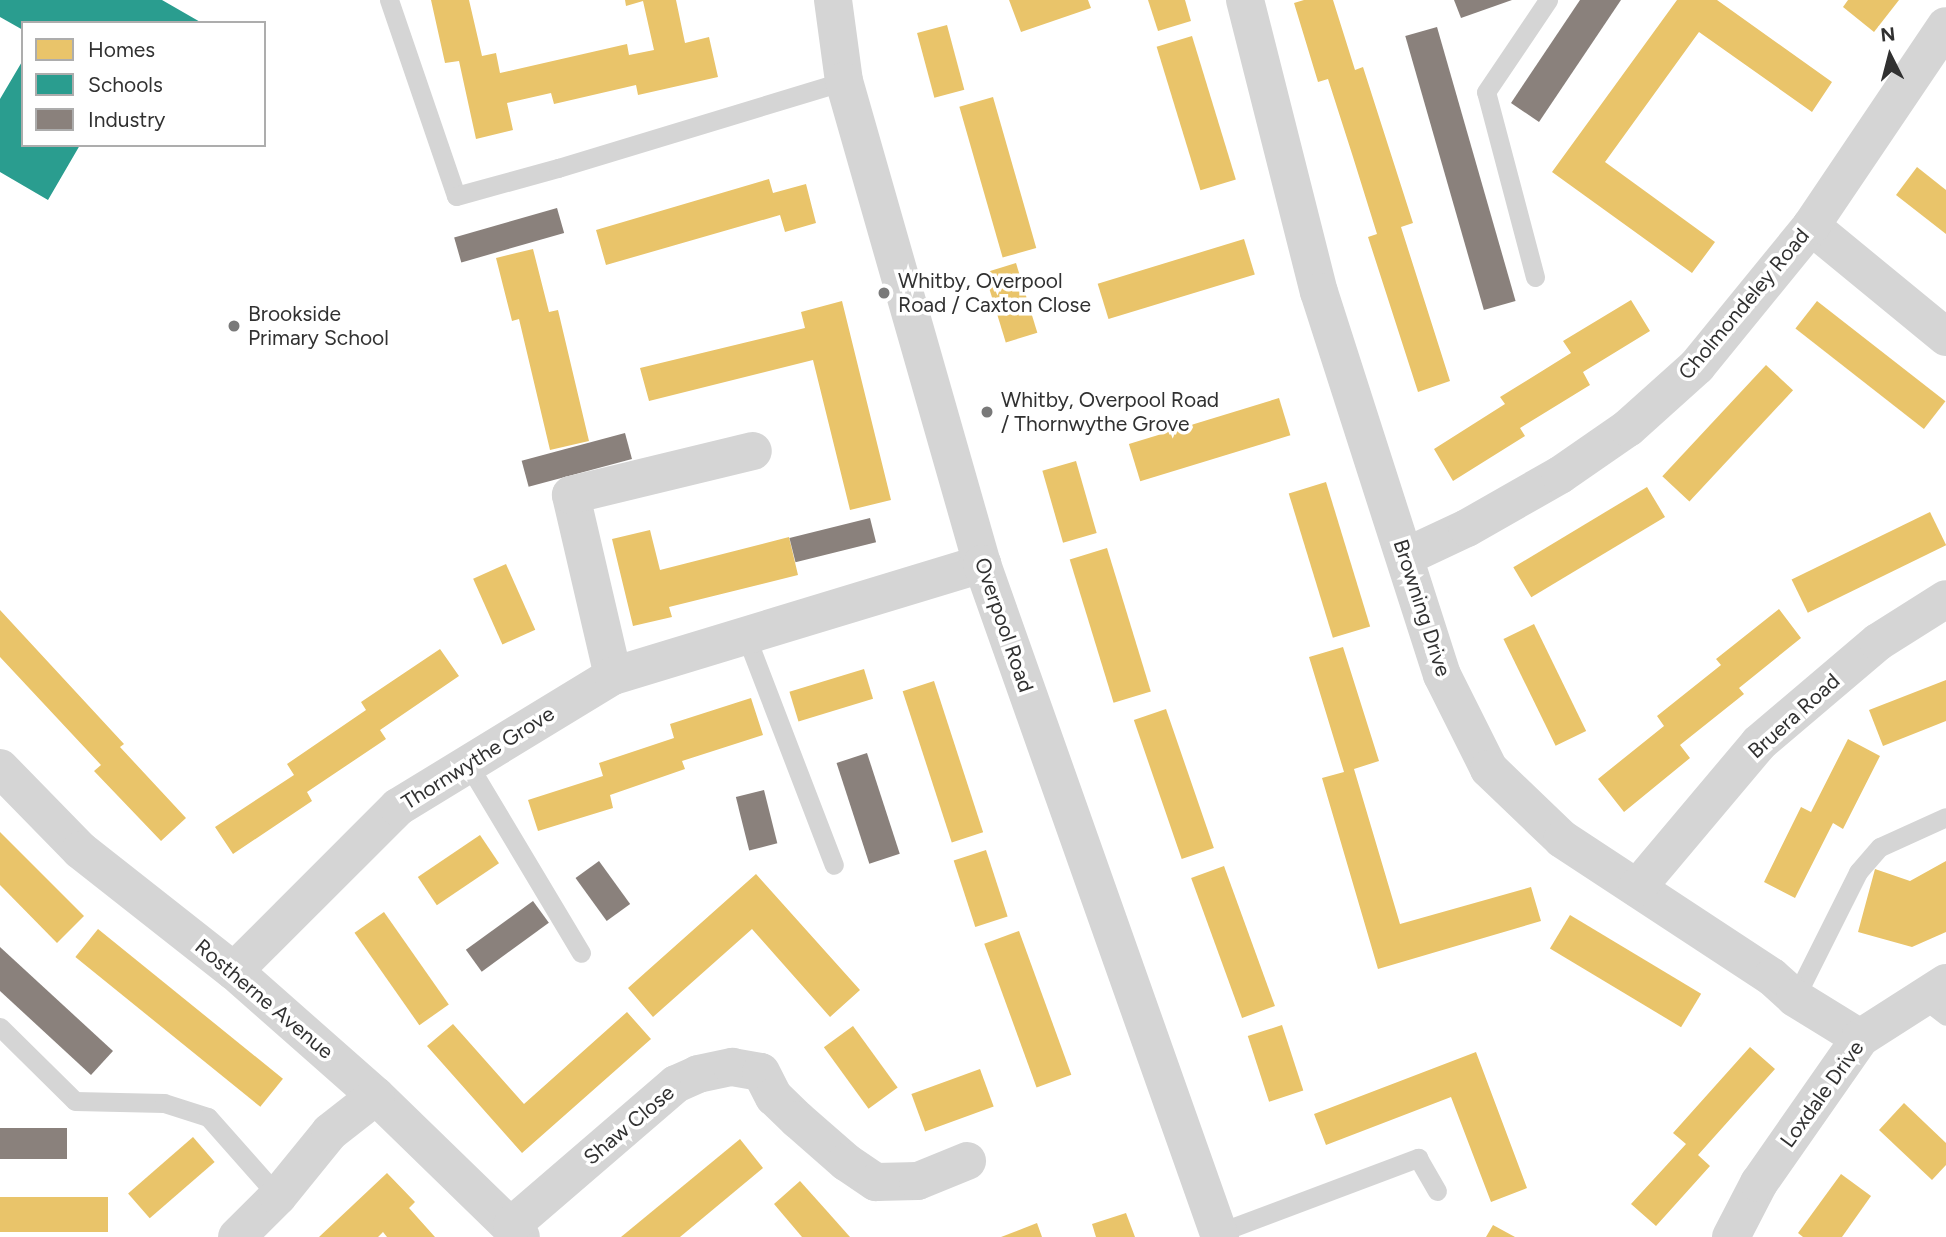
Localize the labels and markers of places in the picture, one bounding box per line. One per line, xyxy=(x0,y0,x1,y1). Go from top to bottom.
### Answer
place label: Whitby, Overpool Road / Caxton Close xyxy=(898,268,1091,318)
marker: Whitby, Overpool Road / Caxton Close xyxy=(876,285,892,301)
place label: Brookside Primary School xyxy=(248,301,389,351)
marker: Brookside Primary School xyxy=(226,318,242,334)
place label: Whitby, Overpool Road / Thornwythe Grove xyxy=(1001,387,1219,437)
marker: Whitby, Overpool Road / Thornwythe Grove xyxy=(979,404,995,420)

